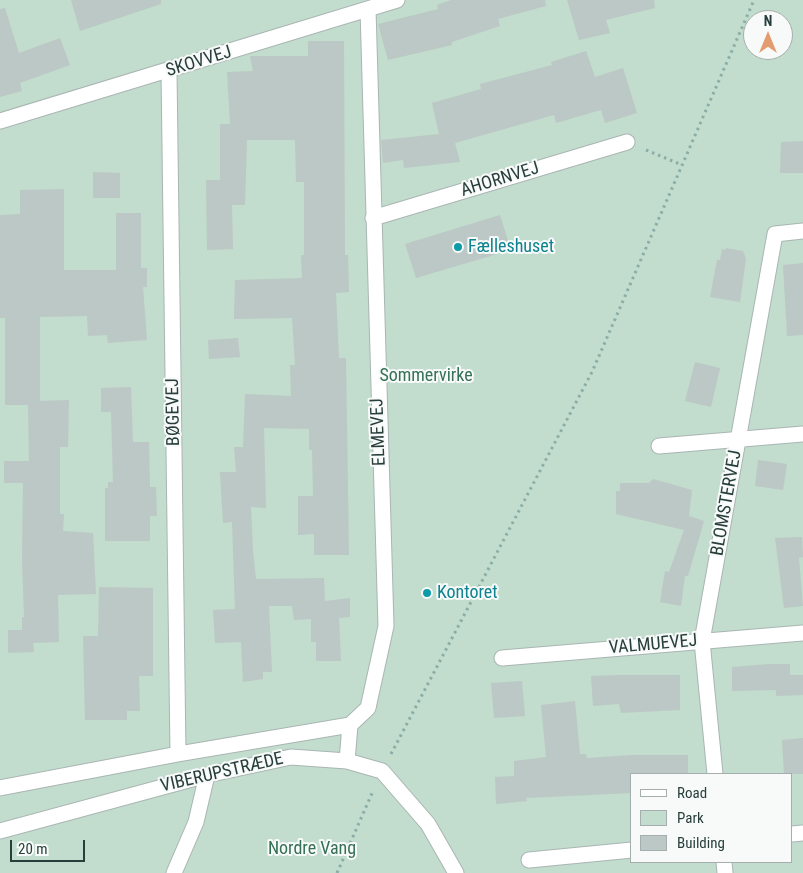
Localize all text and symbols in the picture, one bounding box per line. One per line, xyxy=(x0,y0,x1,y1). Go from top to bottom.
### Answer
north arrow xyxy=(743,10,793,60)
text: N xyxy=(764,13,772,29)
street label: SKOVVEJ xyxy=(164,42,234,82)
street label: AHORNVEJ xyxy=(458,158,542,202)
place label: Fælleshuset xyxy=(468,236,554,258)
marker: Fælleshuset xyxy=(452,241,464,253)
park label: Sommervirke xyxy=(379,365,473,387)
street label: BØGEVEJ xyxy=(163,378,185,446)
street label: ELMEVEJ xyxy=(367,398,391,466)
street label: BLOMSTERVEJ xyxy=(707,448,747,558)
place label: Kontoret xyxy=(437,582,498,604)
marker: Kontoret xyxy=(421,587,433,599)
street label: VALMUEVEJ xyxy=(608,630,698,660)
street label: VIBERUPSTRÆDE xyxy=(159,748,285,798)
legend xyxy=(630,773,793,863)
text: Road xyxy=(677,784,707,802)
text: Park xyxy=(677,809,704,827)
scale bar xyxy=(12,830,88,862)
text: Building xyxy=(677,834,725,852)
park label: Nordre Vang xyxy=(268,838,356,860)
text: 20 m xyxy=(18,840,48,858)

